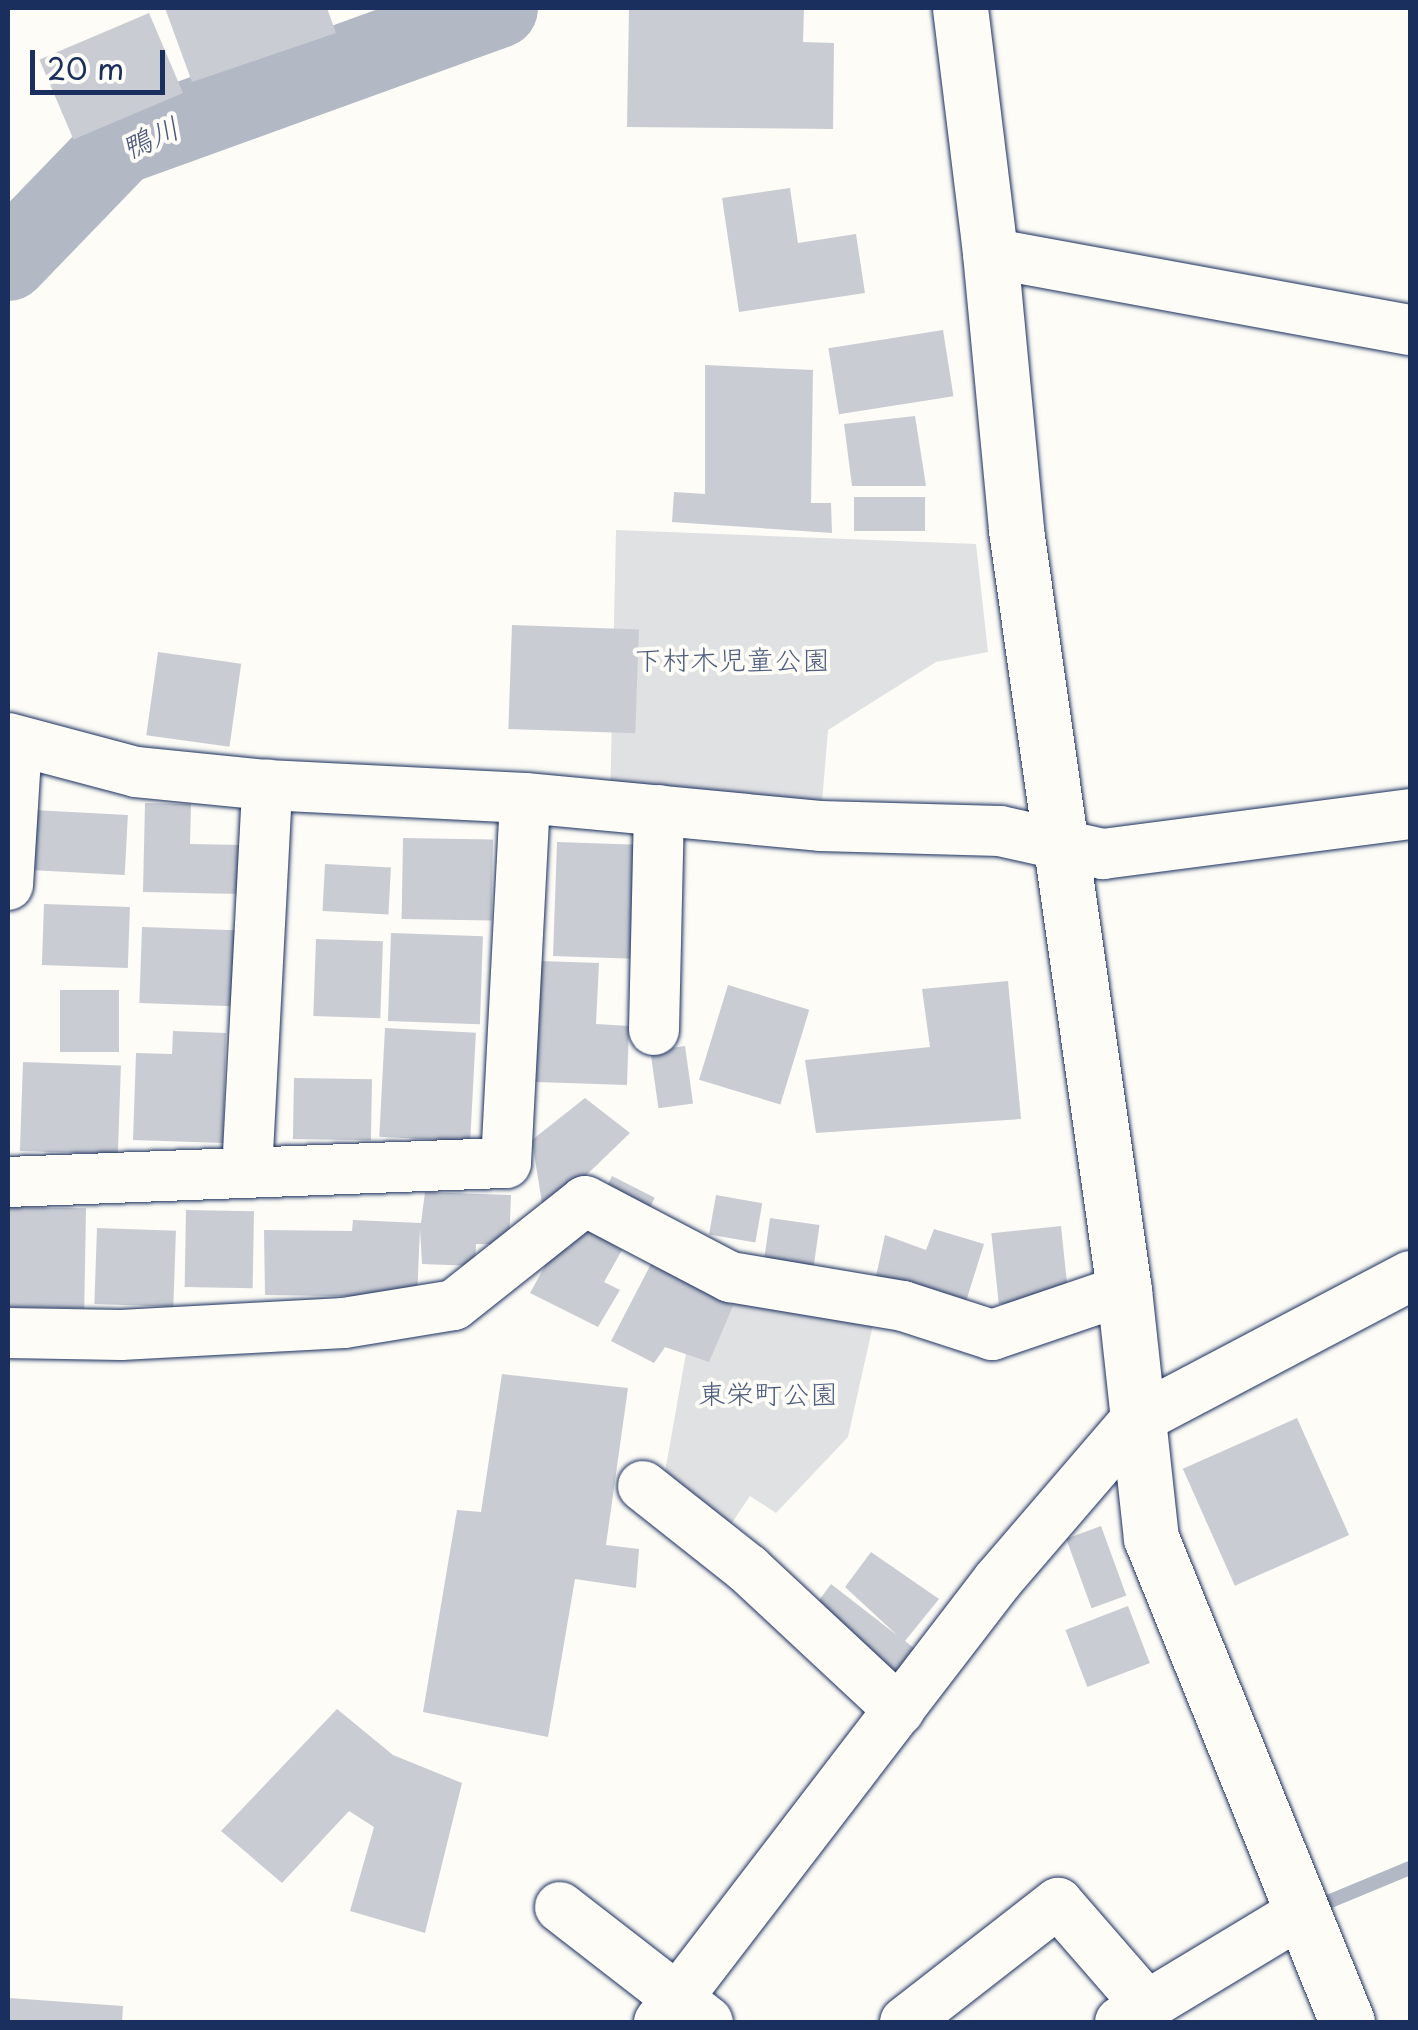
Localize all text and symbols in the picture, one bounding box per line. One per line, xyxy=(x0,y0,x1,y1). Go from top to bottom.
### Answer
scale bar xyxy=(35,30,170,92)
text: 20 m xyxy=(47,45,124,90)
water label: 鴨川 xyxy=(115,108,185,166)
park label: 下村木児童公園 xyxy=(634,642,830,676)
park label: 東栄町公園 xyxy=(698,1376,838,1410)

